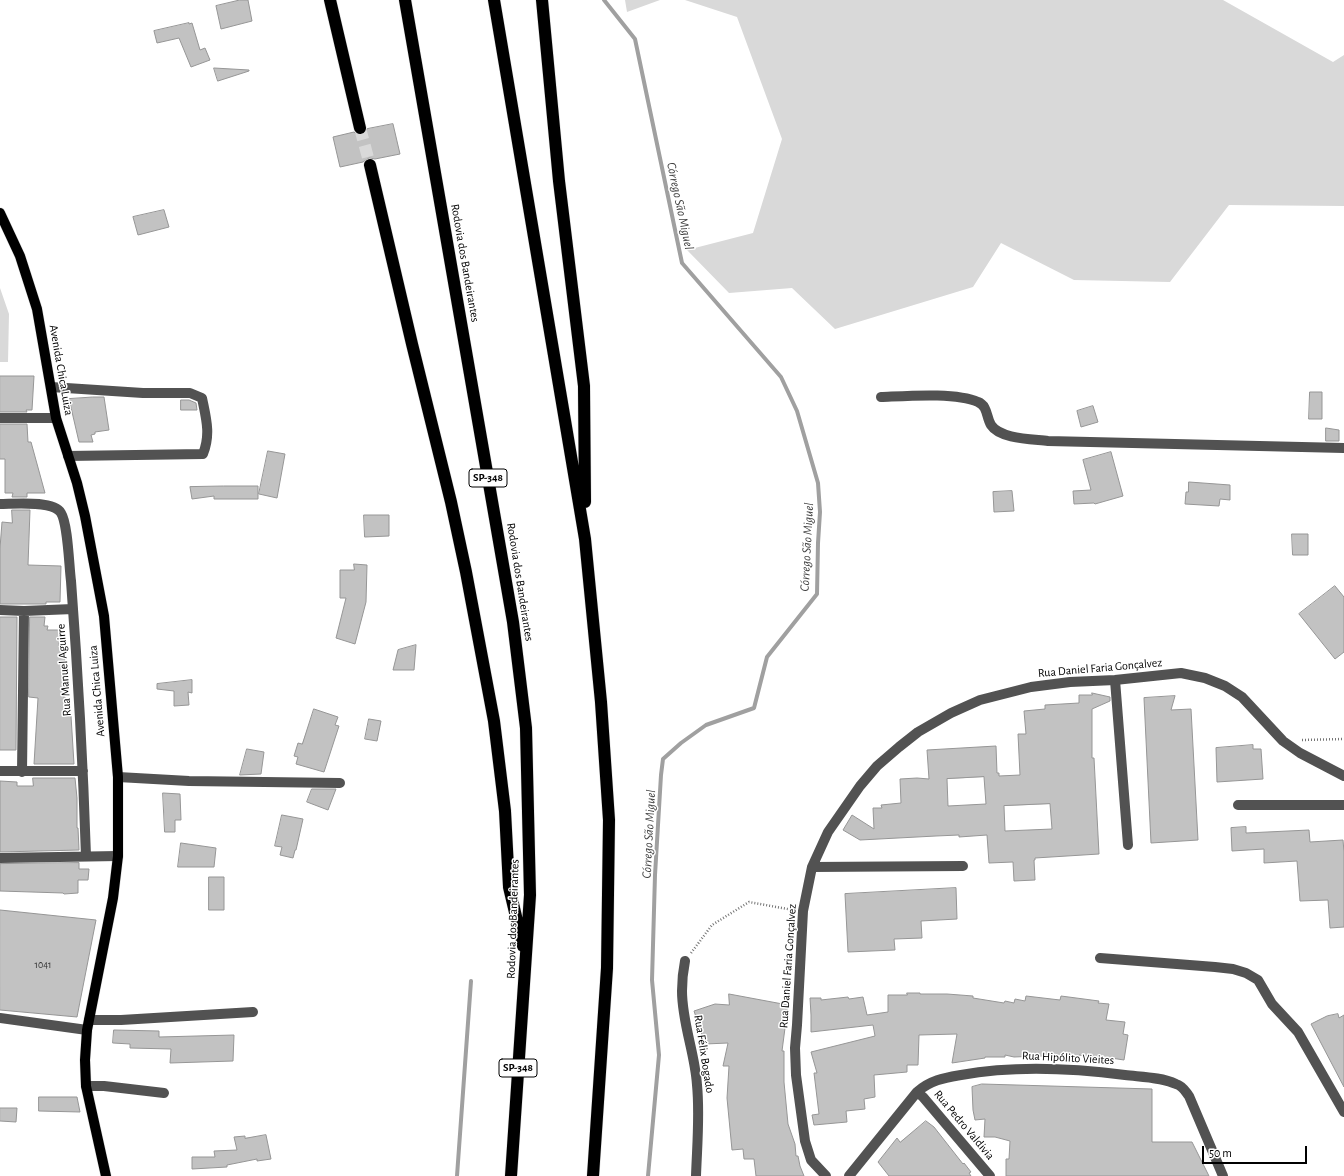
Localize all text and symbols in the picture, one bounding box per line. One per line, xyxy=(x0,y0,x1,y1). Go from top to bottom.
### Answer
water label: Córrego São Miguel xyxy=(663,161,697,251)
street label: Rodovia dos Bandeirantes xyxy=(448,203,482,323)
street label: Avenida Chica Luiza xyxy=(46,324,76,416)
road number: SP-348 xyxy=(469,469,507,487)
water label: Córrego São Miguel xyxy=(797,502,817,592)
street label: Rodovia dos Bandeirantes xyxy=(504,522,536,642)
street label: Rua Manuel Aguirre xyxy=(54,623,74,717)
street label: Avenida Chica Luiza xyxy=(86,645,108,737)
street label: Rua Daniel Faria Gonçalvez xyxy=(1037,655,1163,681)
water label: Córrego São Miguel xyxy=(639,789,659,879)
street label: Rodovia dos Bandeirantes xyxy=(504,859,522,979)
street label: Rua Daniel Faria Gonçalvez xyxy=(776,903,800,1029)
house number: 1041 xyxy=(35,959,51,971)
street label: Rua Félix Bogado xyxy=(691,1014,717,1094)
street label: Rua Hipólito Vieites xyxy=(1022,1048,1114,1068)
road number: SP-348 xyxy=(499,1059,537,1077)
street label: Rua Pedro Valdivia xyxy=(931,1087,997,1163)
scale bar xyxy=(1204,1138,1309,1164)
text: 50 m xyxy=(1209,1147,1232,1159)

